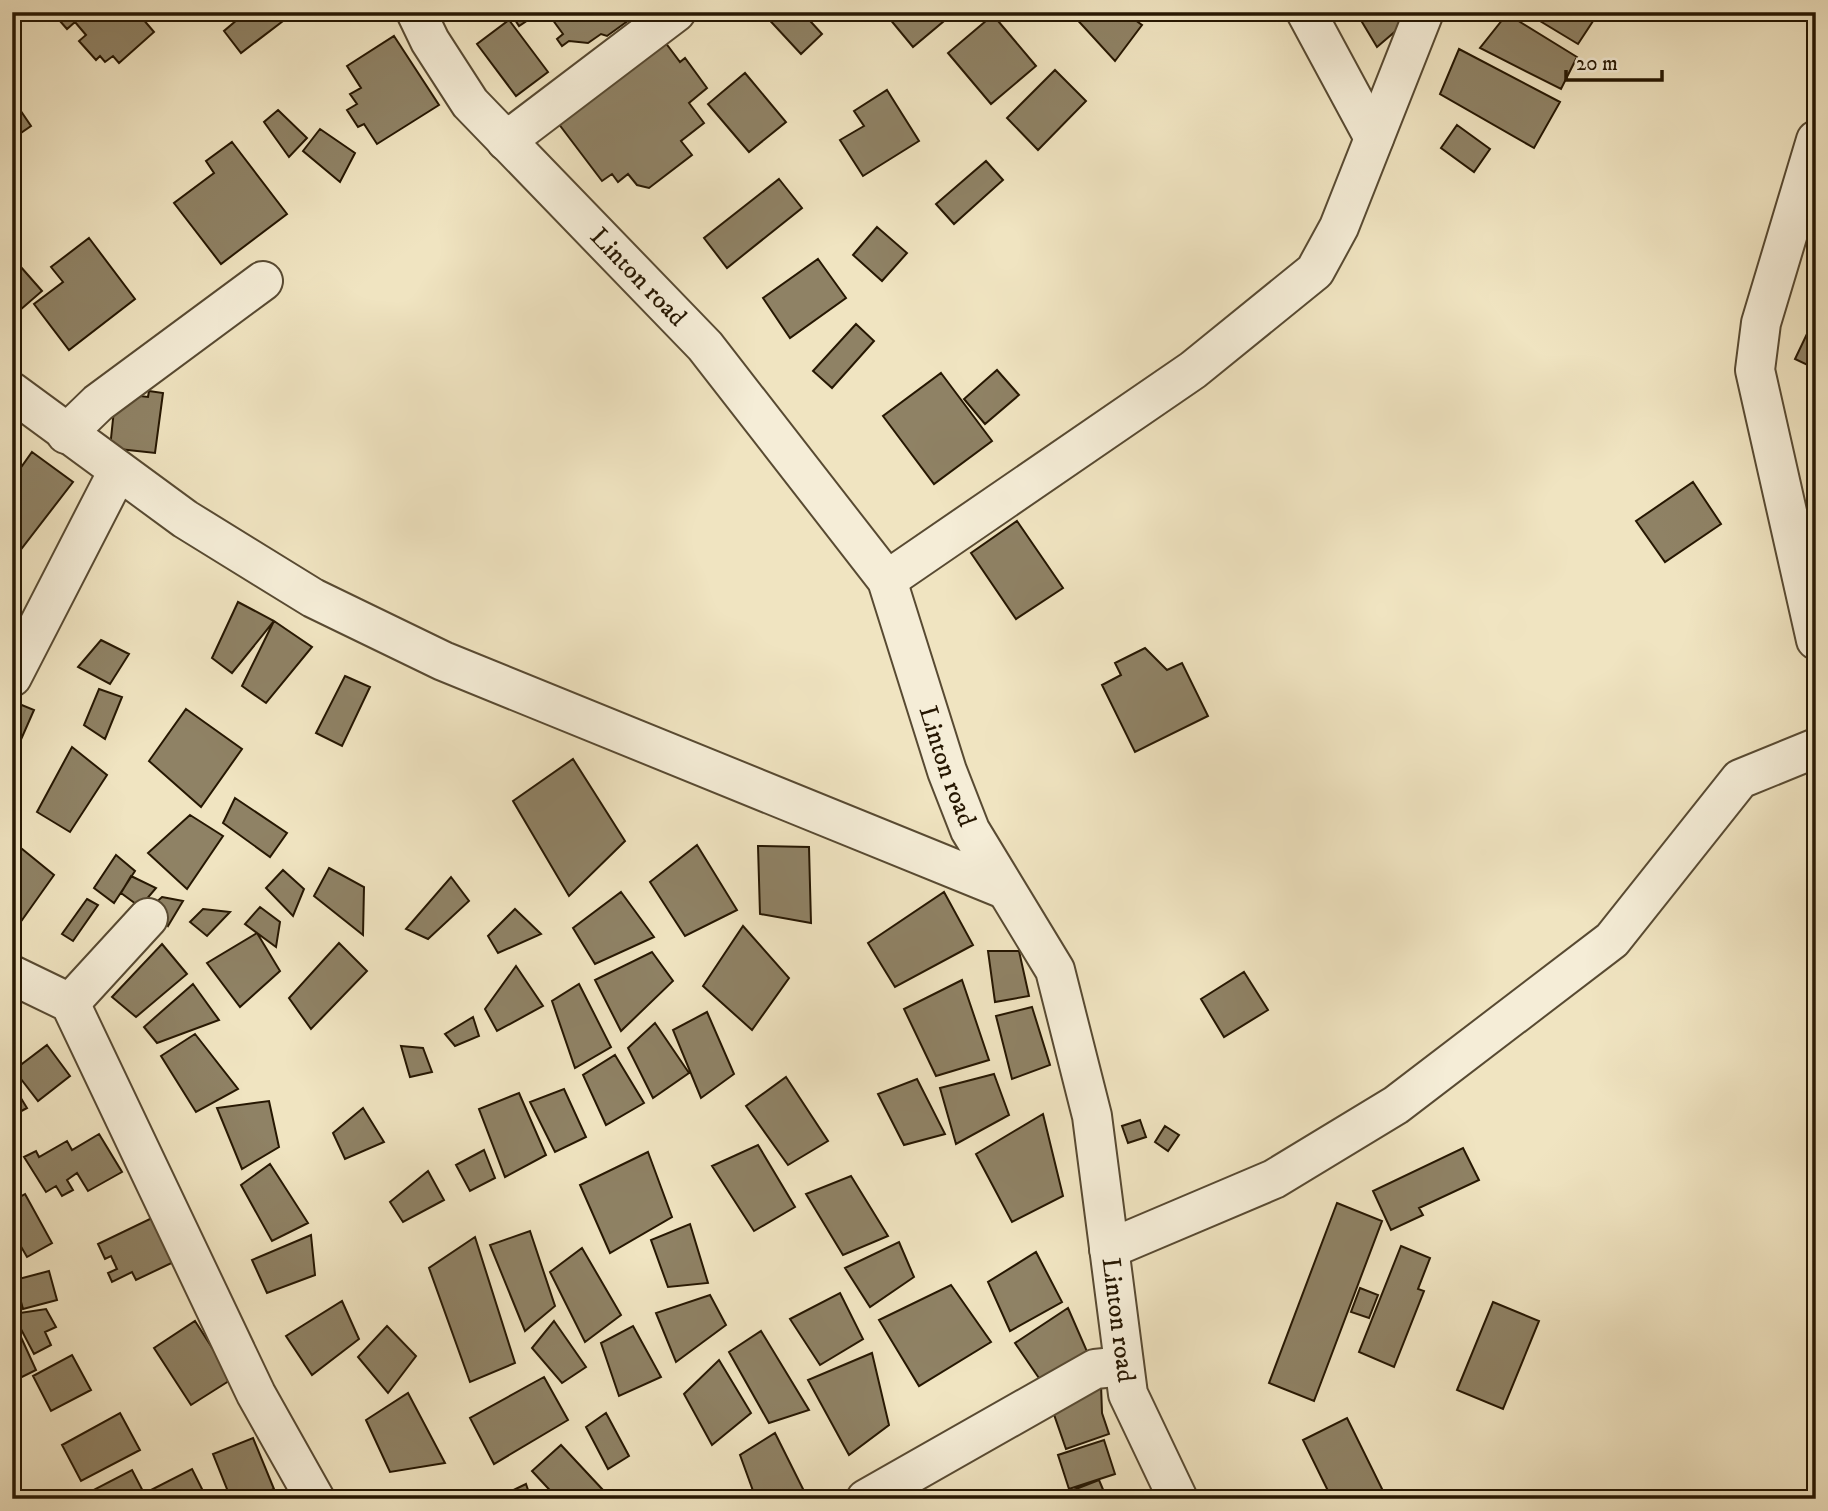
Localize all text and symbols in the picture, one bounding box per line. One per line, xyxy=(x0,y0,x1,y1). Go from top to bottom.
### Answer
scale bar xyxy=(1566,38,1662,82)
text: 20 m xyxy=(1576,51,1618,77)
street label: Linton road xyxy=(583,220,694,334)
street label: Linton road xyxy=(911,702,983,831)
street label: Linton road xyxy=(1094,1256,1143,1384)

